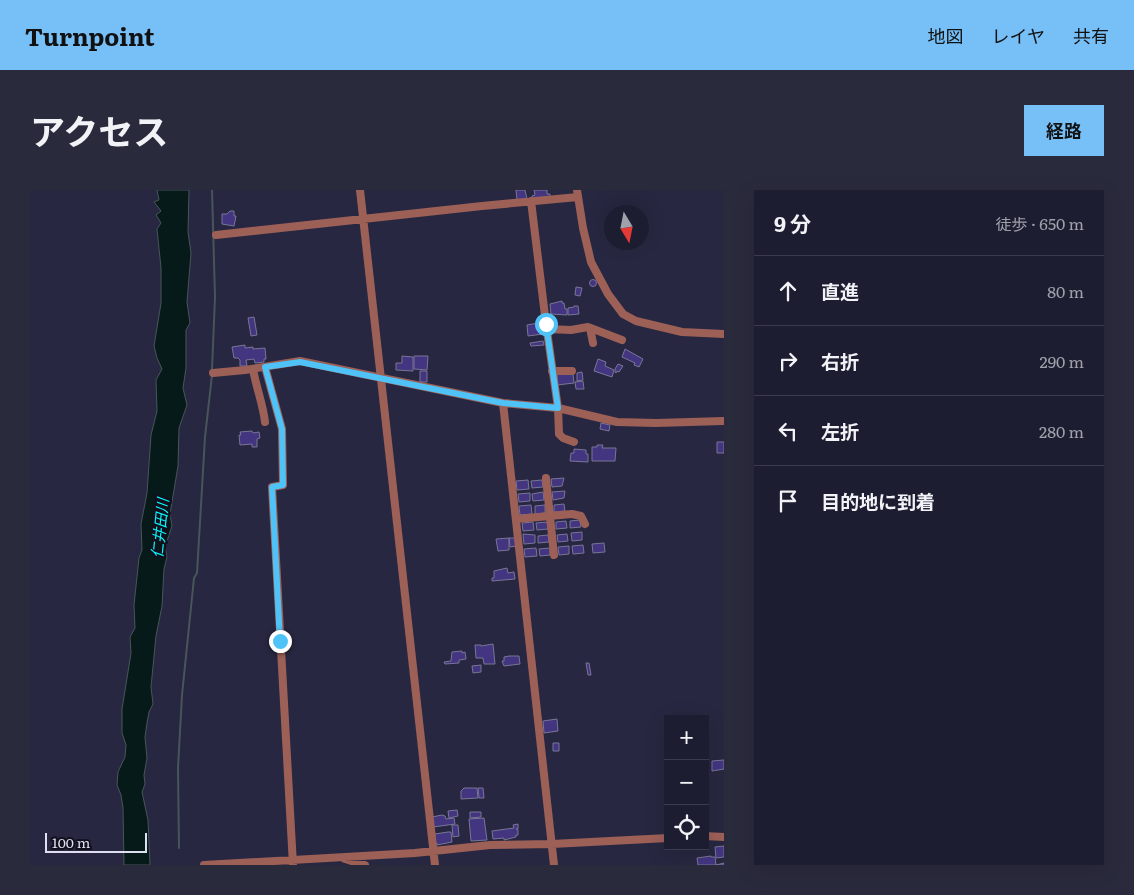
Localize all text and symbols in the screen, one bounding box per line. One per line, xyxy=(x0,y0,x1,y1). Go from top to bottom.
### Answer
text: Turnpoint xyxy=(25,18,155,53)
text: 地図 xyxy=(928,22,964,49)
text: レイヤ xyxy=(992,22,1045,49)
text: 共有 xyxy=(1073,22,1109,49)
text: アクセス xyxy=(30,104,168,156)
button: 経路 xyxy=(1024,105,1104,156)
north arrow xyxy=(604,205,649,250)
text: 9 分 xyxy=(774,207,811,238)
text: 徒歩 · 650 m xyxy=(996,211,1084,235)
icon: ahead xyxy=(774,277,802,305)
text: 直進 xyxy=(821,277,859,305)
text: 80 m xyxy=(1047,279,1084,303)
route start xyxy=(535,313,558,336)
icon: right xyxy=(774,347,802,375)
text: 右折 xyxy=(821,347,859,375)
text: 290 m xyxy=(1040,349,1084,373)
icon: left xyxy=(774,417,802,445)
text: 左折 xyxy=(821,417,859,445)
text: 280 m xyxy=(1039,419,1084,443)
icon: arrive xyxy=(774,487,802,515)
text: 目的地に到着 xyxy=(821,487,935,515)
water label: 仁井田川 xyxy=(144,495,174,559)
route end xyxy=(269,630,292,653)
map controls xyxy=(664,715,709,850)
button: + xyxy=(664,715,709,760)
button: − xyxy=(664,760,709,805)
button: locate xyxy=(664,805,709,850)
scale bar xyxy=(45,830,148,853)
text: 100 m xyxy=(52,832,90,852)

